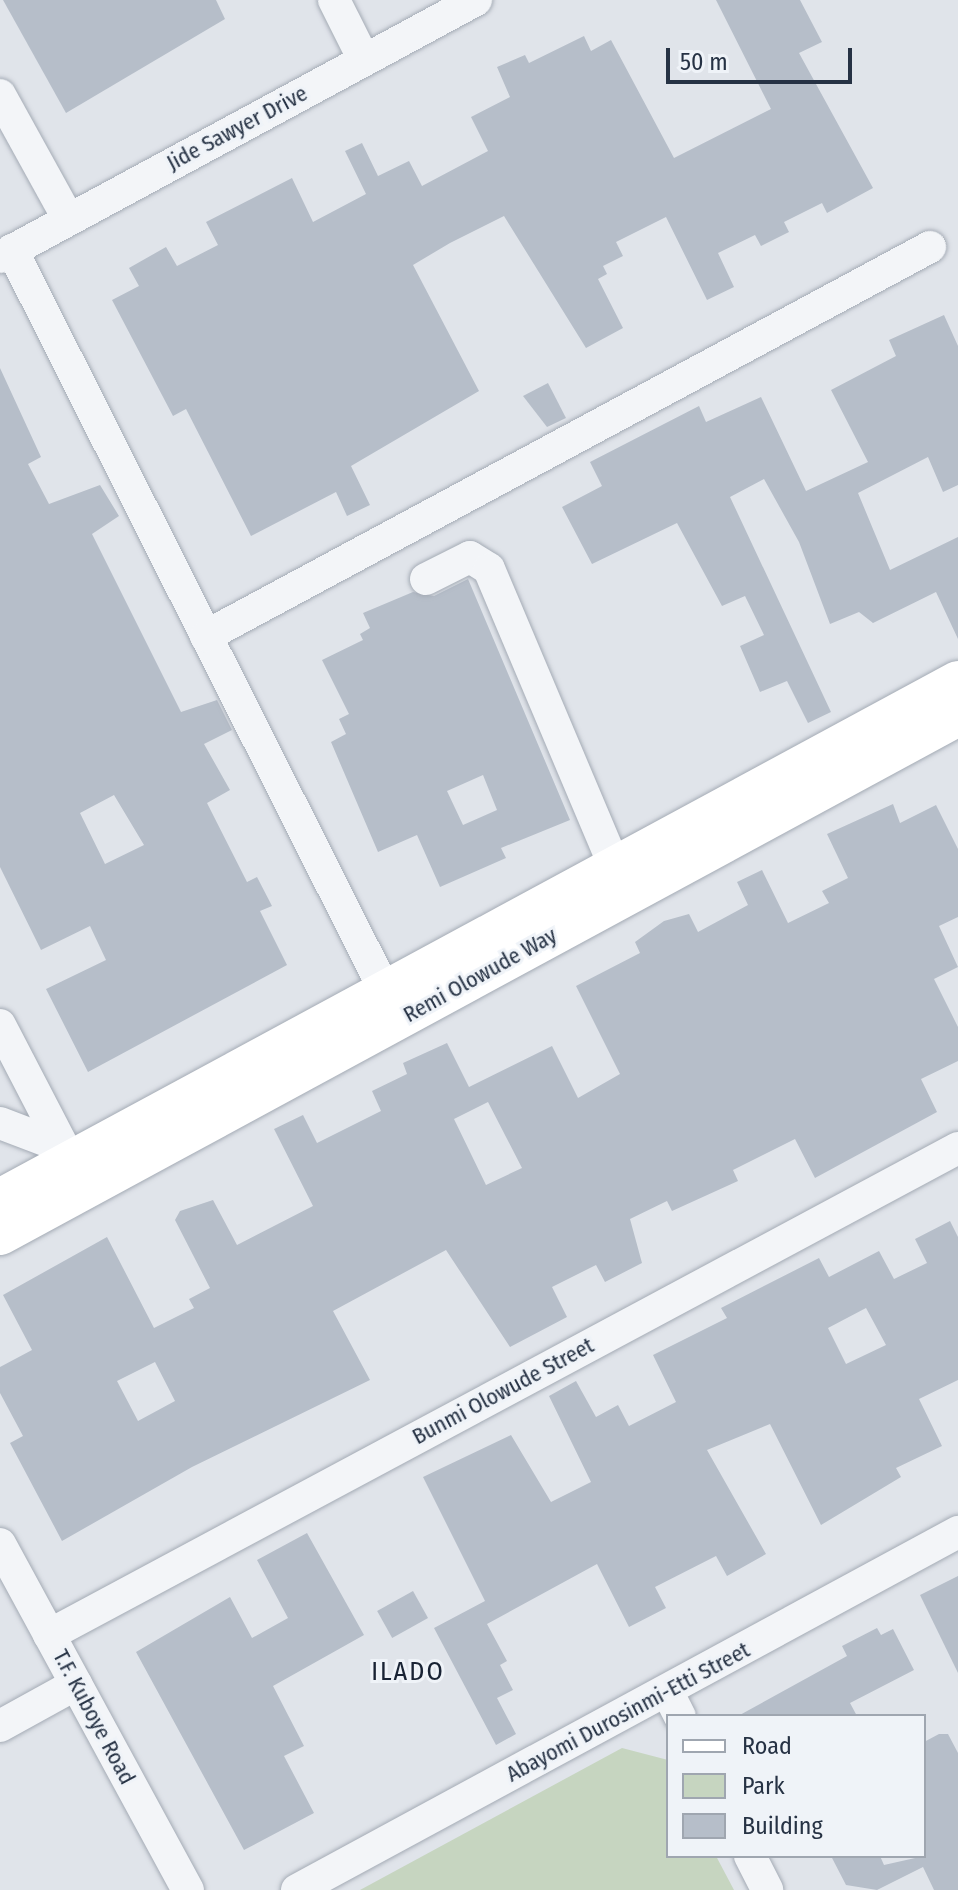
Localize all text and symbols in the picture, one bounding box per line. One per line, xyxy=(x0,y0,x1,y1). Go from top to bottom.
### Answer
scale bar xyxy=(670,32,856,82)
text: 50 m xyxy=(680,48,728,76)
street label: Jide Sawyer Drive xyxy=(162,80,312,176)
street label: Remi Olowude Way xyxy=(399,922,561,1028)
street label: Bunmi Olowude Street xyxy=(408,1332,598,1450)
street label: Abayomi Durosinmi-Etti Street xyxy=(502,1637,754,1787)
street label: T.F. Kuboye Road xyxy=(47,1645,141,1789)
district label: ILADO xyxy=(371,1656,445,1688)
legend xyxy=(666,1714,926,1858)
text: Road xyxy=(742,1732,792,1760)
text: Park xyxy=(742,1772,785,1800)
text: Building xyxy=(742,1812,823,1840)

